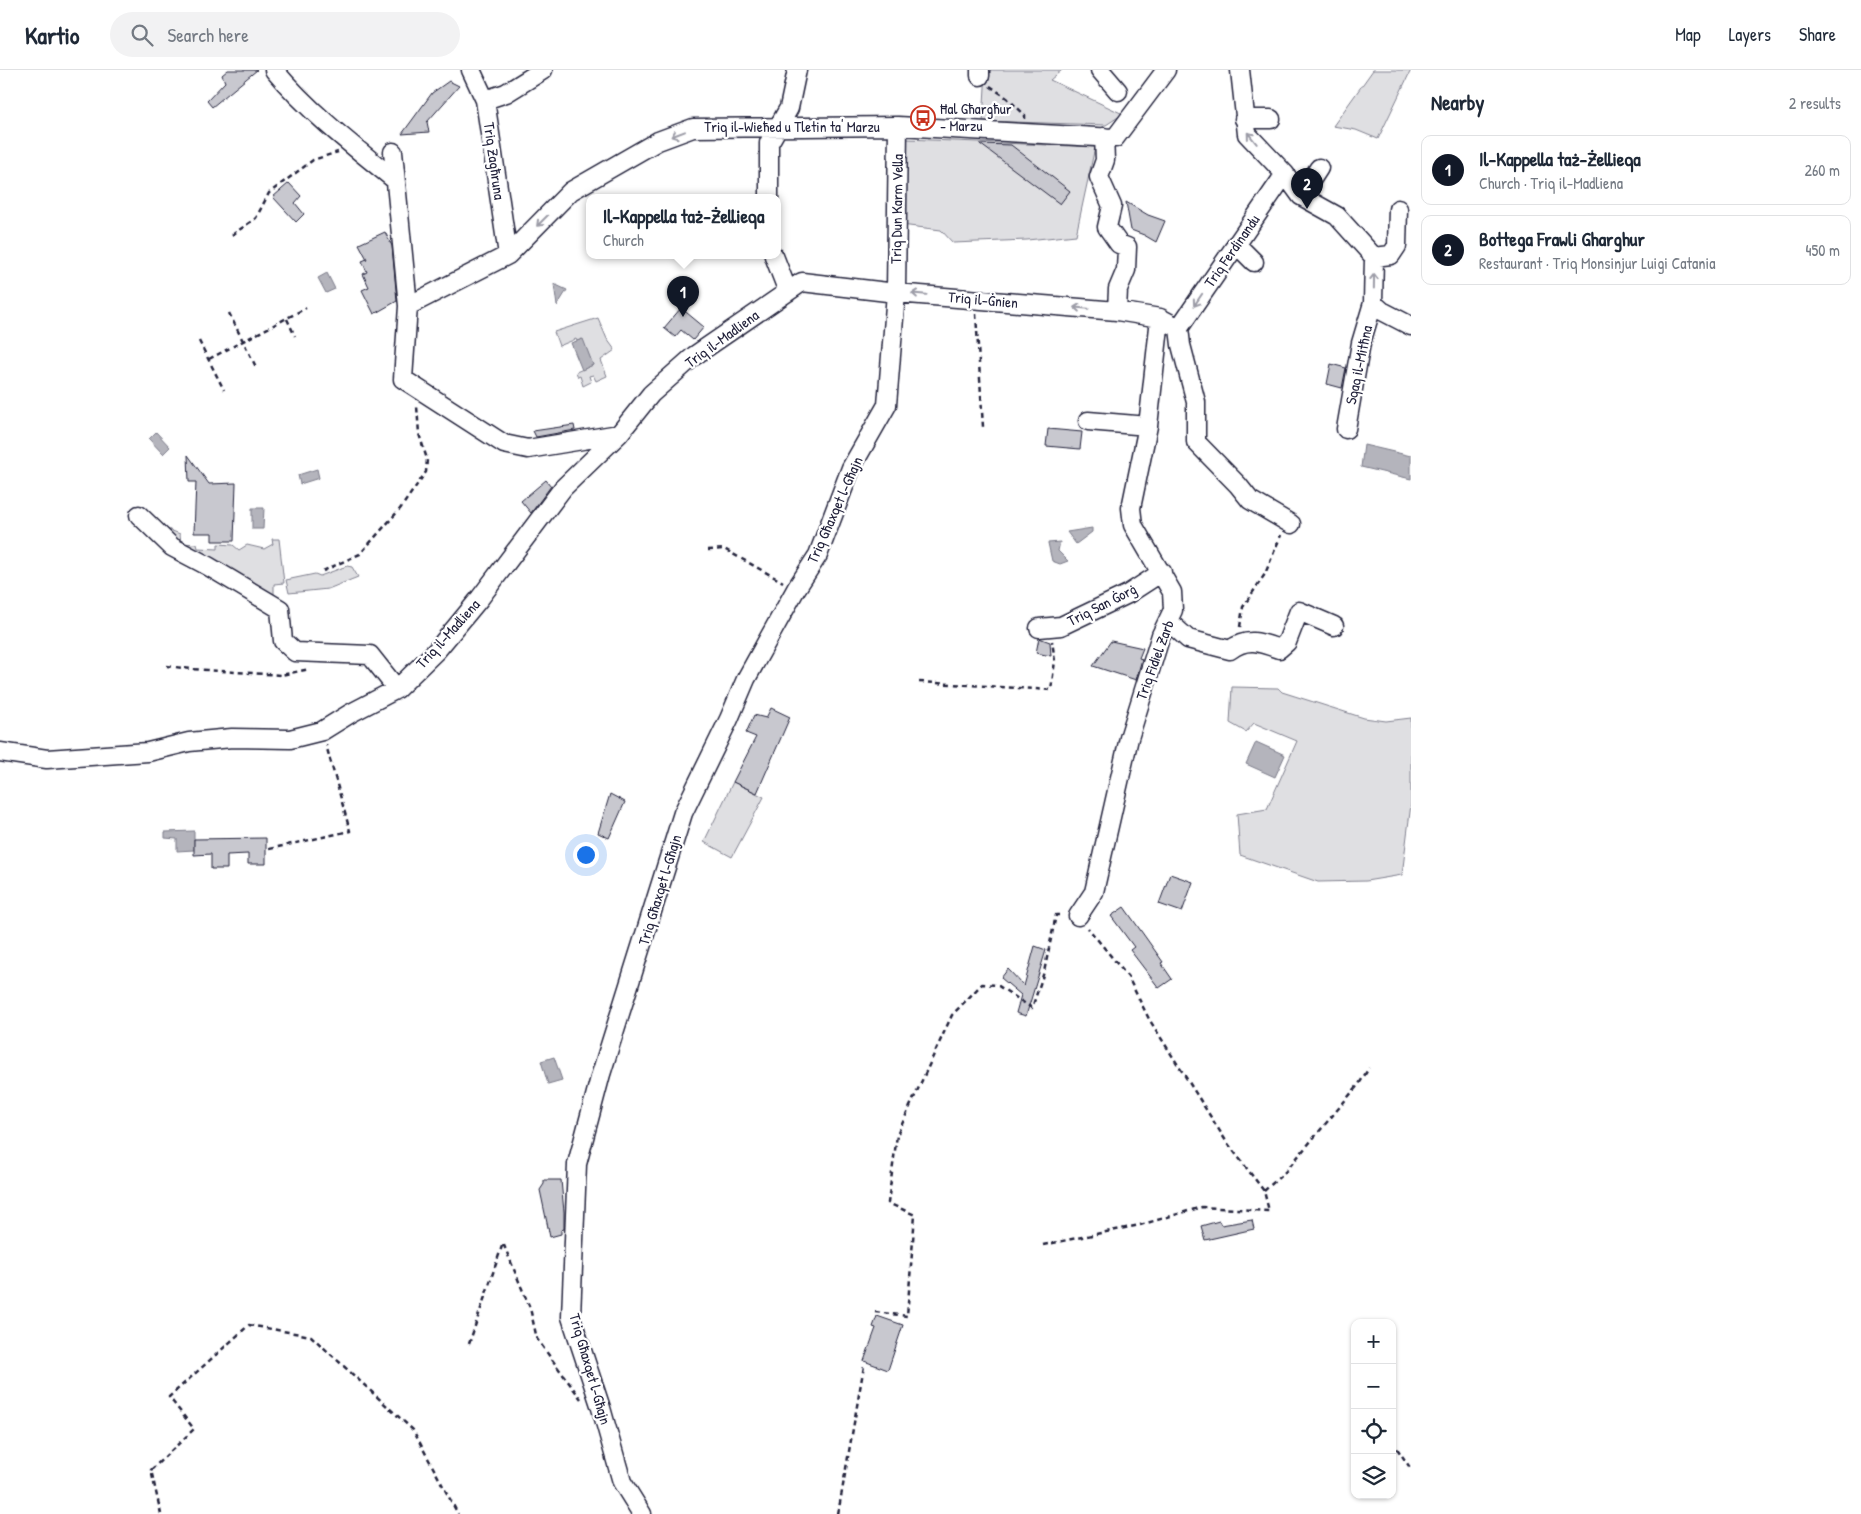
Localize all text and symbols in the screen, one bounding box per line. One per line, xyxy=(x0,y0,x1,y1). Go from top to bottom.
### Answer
search box xyxy=(110,12,460,57)
text: Kartio xyxy=(25,19,80,51)
icon: search xyxy=(128,21,156,49)
text: Search here xyxy=(168,22,249,48)
text: Map xyxy=(1675,22,1701,47)
text: Layers xyxy=(1729,22,1771,47)
text: Share xyxy=(1799,22,1836,47)
text: Nearby xyxy=(1431,88,1484,117)
text: 2 results xyxy=(1789,92,1841,114)
place label: Ħal Għargħur - Marzu xyxy=(940,98,1012,136)
bus stop icon: Ħal Għargħur - Marzu xyxy=(910,105,936,131)
street label: Triq il-Wieħed u Tletin ta' Marzu xyxy=(704,116,880,137)
street label: Triq Zagħruna xyxy=(479,121,510,201)
one-way arrow xyxy=(670,130,686,139)
one-way arrow xyxy=(1246,132,1257,145)
text: Il-Kappella taż-Żellieqa xyxy=(1479,146,1641,172)
street label: Triq Dun Karm Vella xyxy=(885,154,908,264)
text: 1 xyxy=(1445,159,1451,181)
text: 260 m xyxy=(1804,159,1840,181)
pin: 2 xyxy=(1291,168,1323,209)
text: Church · Triq il-Madliena xyxy=(1479,172,1623,194)
popup xyxy=(586,194,781,259)
text: Il-Kappella taż-Żellieqa xyxy=(603,203,764,229)
street label: Triq Ferdinandu xyxy=(1199,210,1264,291)
one-way arrow xyxy=(536,214,548,227)
text: Bottega Frawli Gharghur xyxy=(1479,226,1645,252)
text: Church xyxy=(603,229,644,251)
text: 2 xyxy=(1444,239,1452,261)
text: 450 m xyxy=(1806,239,1840,261)
text: Restaurant · Triq Monsinjur Luigi Catania xyxy=(1479,252,1715,274)
one-way arrow xyxy=(1369,273,1379,289)
pin: 1 xyxy=(667,276,699,317)
street label: Triq il-Ġnien xyxy=(947,286,1019,313)
one-way arrow xyxy=(911,290,927,299)
one-way arrow xyxy=(1193,293,1203,307)
one-way arrow xyxy=(1073,303,1089,313)
street label: Triq il-Madliena xyxy=(681,305,763,373)
street label: Sqaq il-Mitħna xyxy=(1340,323,1377,406)
street label: Triq Għaxqet l-Għajn xyxy=(802,453,868,567)
street label: Triq San Ġorġ xyxy=(1063,578,1140,631)
street label: Triq il-Madliena xyxy=(411,594,484,673)
street label: Triq Fidiel Zarb xyxy=(1130,617,1179,703)
street label: Triq Għaxqet l-Għajn xyxy=(633,832,686,948)
your location xyxy=(573,842,599,868)
street label: Triq Għaxqet l-Għajn xyxy=(565,1311,616,1427)
map controls xyxy=(1351,1319,1396,1499)
button: + xyxy=(1351,1319,1396,1364)
button: − xyxy=(1351,1364,1396,1409)
button: locate xyxy=(1351,1409,1396,1454)
button: layers xyxy=(1351,1454,1396,1499)

